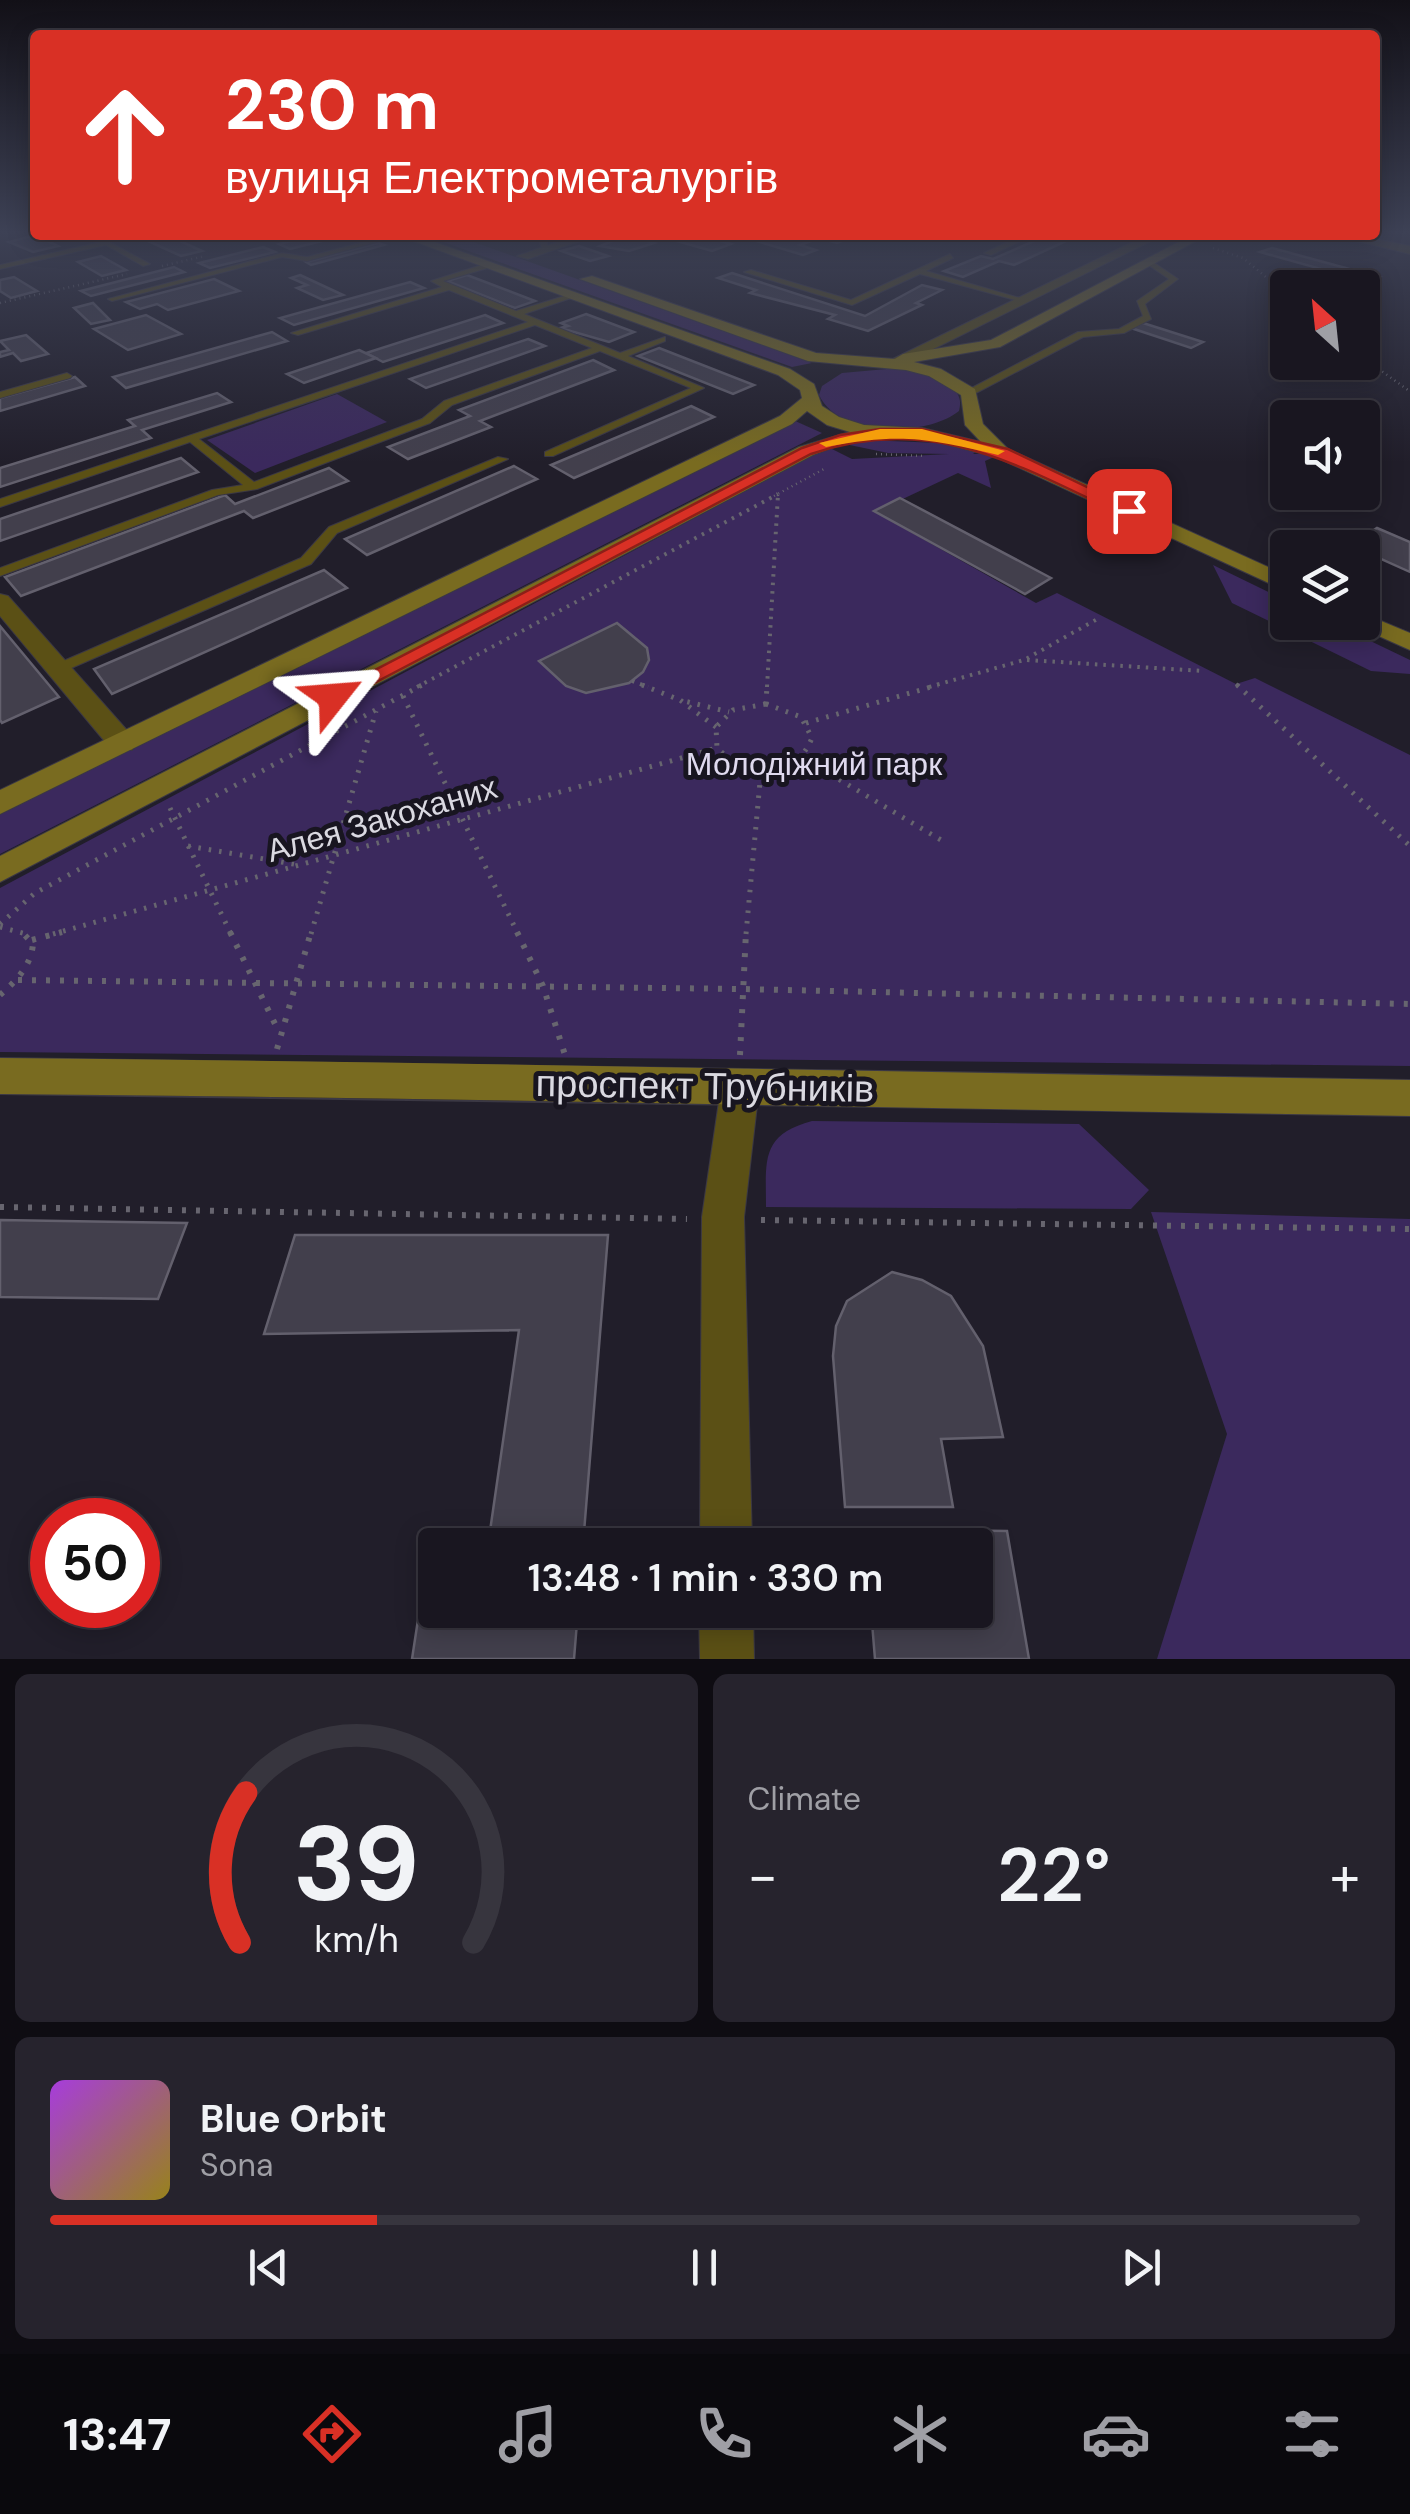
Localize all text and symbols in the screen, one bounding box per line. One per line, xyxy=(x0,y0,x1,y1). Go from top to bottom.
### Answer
text: 230 m xyxy=(225,60,439,151)
icon: ahead xyxy=(60,70,190,200)
text: вулиця Електрометалургів xyxy=(225,148,778,207)
north arrow xyxy=(1270,270,1380,380)
map controls xyxy=(1270,270,1380,640)
button: sound xyxy=(1270,400,1380,510)
pin xyxy=(1087,469,1172,554)
icon: arrive xyxy=(1102,484,1157,539)
button: layers xyxy=(1270,530,1380,640)
position arrow xyxy=(281,645,385,749)
park label: Молодіжний парк xyxy=(686,743,943,785)
street label: Алея Закоханих xyxy=(262,766,502,872)
street label: проспект Трубників xyxy=(535,1058,875,1114)
speed limit sign: 50 xyxy=(30,1498,160,1628)
text: 13:48 · 1 min · 330 m xyxy=(528,1553,883,1603)
text: Climate xyxy=(748,1778,861,1820)
text: 39 xyxy=(293,1797,419,1932)
text: 22° xyxy=(997,1827,1110,1924)
text: − xyxy=(748,1840,778,1912)
text: + xyxy=(1330,1840,1360,1912)
text: km/h xyxy=(314,1917,398,1963)
text: Blue Orbit xyxy=(200,2094,387,2144)
text: Sona xyxy=(200,2144,273,2186)
icon: previous xyxy=(241,2240,296,2295)
icon: pause xyxy=(677,2240,732,2295)
icon: next xyxy=(1114,2240,1169,2295)
icon: directions xyxy=(297,2399,367,2469)
icon: music xyxy=(493,2399,563,2469)
icon: phone xyxy=(689,2399,759,2469)
icon: climate xyxy=(885,2399,955,2469)
icon: car xyxy=(1081,2399,1151,2469)
icon: filters xyxy=(1277,2399,1347,2469)
text: 13:47 xyxy=(63,2405,171,2464)

